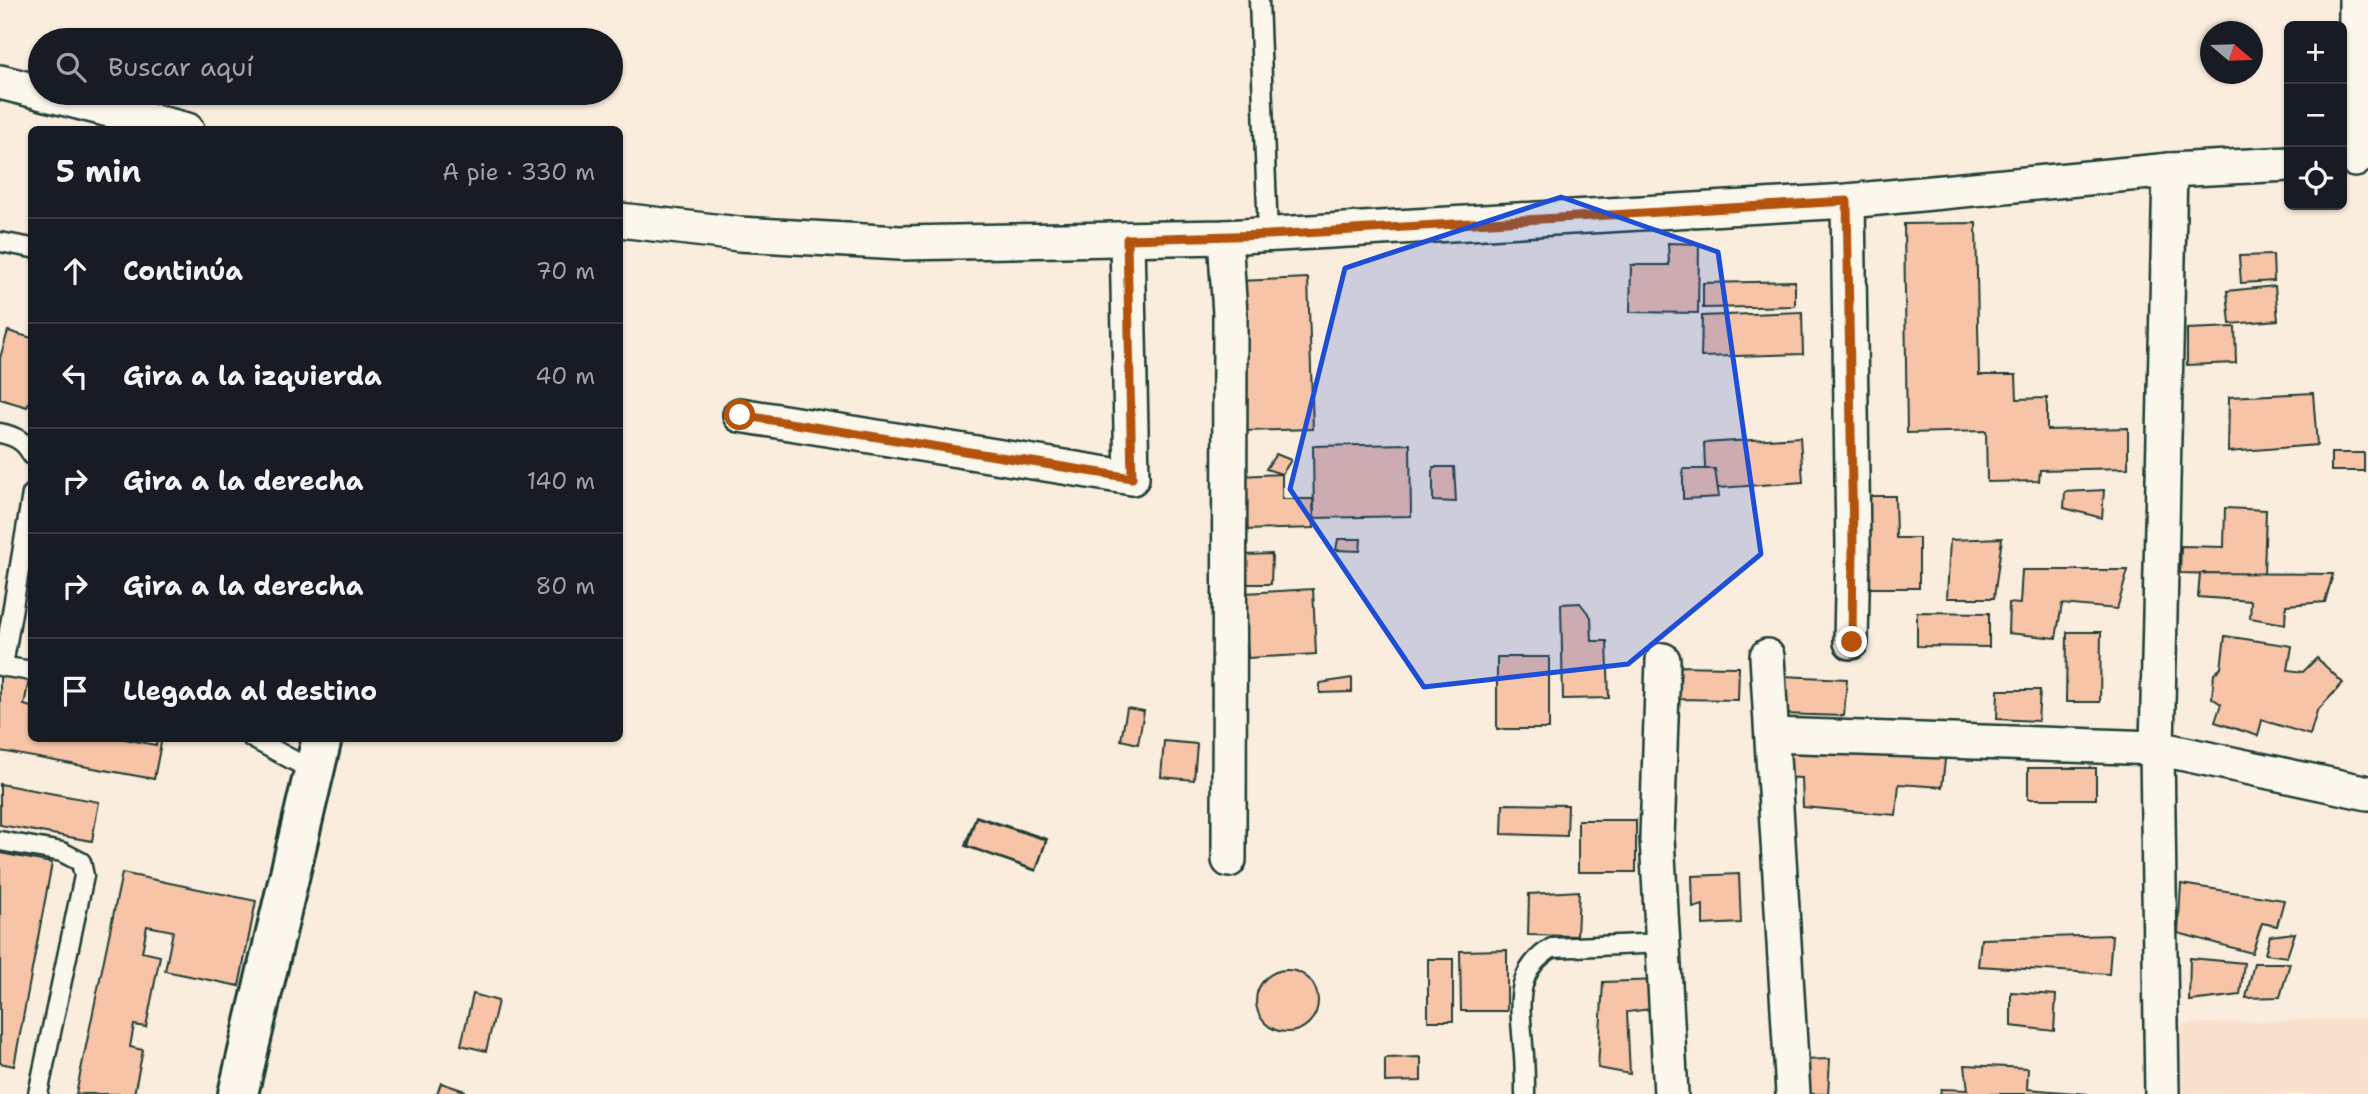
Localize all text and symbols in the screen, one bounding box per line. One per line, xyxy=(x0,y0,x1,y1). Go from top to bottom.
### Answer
north arrow xyxy=(2200,21,2263,84)
map controls xyxy=(2284,21,2347,210)
button: + xyxy=(2284,21,2347,84)
search box xyxy=(28,28,623,105)
icon: search xyxy=(52,48,90,86)
text: Buscar aquí xyxy=(108,49,254,84)
button: − xyxy=(2284,84,2347,147)
button: locate xyxy=(2284,147,2347,210)
text: 5 min xyxy=(56,151,141,192)
text: A pie · 330 m xyxy=(442,157,595,187)
icon: ahead xyxy=(56,252,94,290)
text: Continúa xyxy=(123,253,243,288)
text: 70 m xyxy=(536,256,595,286)
icon: left xyxy=(56,357,94,395)
text: Gira a la izquierda xyxy=(123,358,382,393)
text: 40 m xyxy=(535,361,595,391)
route start xyxy=(724,399,755,430)
icon: right xyxy=(56,462,94,500)
text: Gira a la derecha xyxy=(123,463,364,498)
text: 140 m xyxy=(527,466,595,496)
icon: right xyxy=(56,567,94,605)
text: Gira a la derecha xyxy=(123,568,364,603)
text: 80 m xyxy=(536,571,595,601)
route end xyxy=(1836,626,1867,657)
icon: arrive xyxy=(56,672,94,710)
text: Llegada al destino xyxy=(123,673,377,708)

